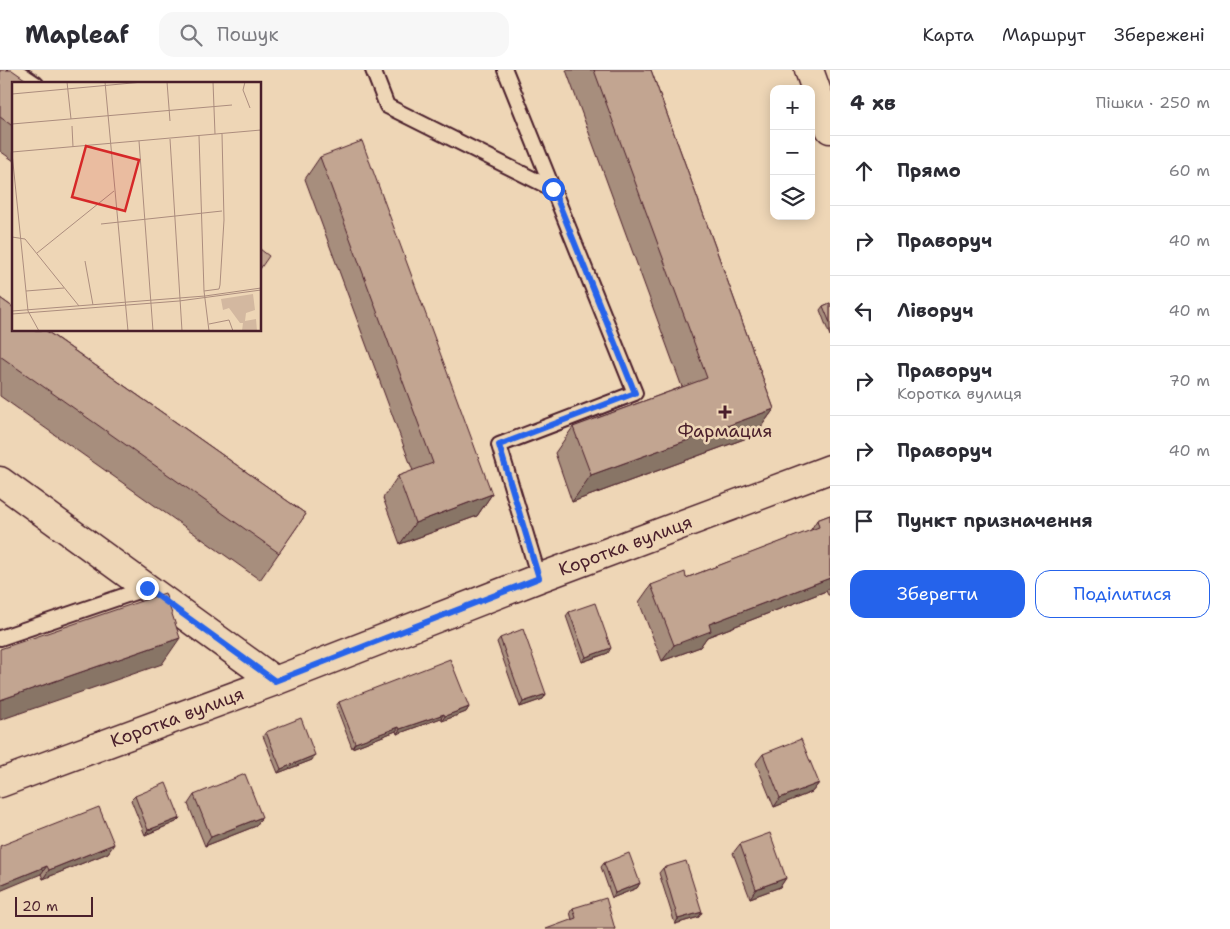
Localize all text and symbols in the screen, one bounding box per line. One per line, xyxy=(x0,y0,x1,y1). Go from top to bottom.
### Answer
search box xyxy=(159,12,509,57)
text: Mapleaf xyxy=(25,19,129,51)
icon: search xyxy=(177,21,205,49)
text: Пошук xyxy=(217,22,279,47)
text: Карта xyxy=(922,23,974,47)
text: Маршрут xyxy=(1002,23,1086,47)
text: Збережені xyxy=(1114,23,1205,47)
inset map xyxy=(12,82,261,331)
map controls xyxy=(770,85,815,220)
button: + xyxy=(770,85,815,130)
text: 4 хв xyxy=(850,89,896,117)
text: Пішки · 250 m xyxy=(1096,92,1210,113)
button: − xyxy=(770,130,815,175)
icon: ahead xyxy=(850,157,878,185)
text: Прямо xyxy=(897,158,961,183)
text: 60 m xyxy=(1169,160,1210,181)
button: layers xyxy=(770,175,815,220)
route start xyxy=(542,178,565,201)
icon: right xyxy=(850,227,878,255)
text: Праворуч xyxy=(897,228,992,253)
text: 40 m xyxy=(1168,230,1210,251)
icon: left xyxy=(850,297,878,325)
text: Ліворуч xyxy=(897,298,973,323)
text: 40 m xyxy=(1168,300,1210,321)
text: Праворуч xyxy=(897,358,992,383)
icon: right xyxy=(850,367,878,395)
text: 70 m xyxy=(1169,370,1210,391)
text: Коротка вулиця xyxy=(897,383,1022,404)
marker: Фармация xyxy=(719,406,731,418)
place label: Фармация xyxy=(678,419,772,443)
icon: right xyxy=(850,437,878,465)
text: Праворуч xyxy=(897,438,992,463)
text: 40 m xyxy=(1168,440,1210,461)
icon: arrive xyxy=(850,507,878,535)
text: Пункт призначення xyxy=(897,508,1093,533)
street label: Коротка вулиця xyxy=(555,510,696,582)
button: Зберегти xyxy=(850,570,1025,618)
button: Поділитися xyxy=(1035,570,1210,618)
route end xyxy=(136,577,159,600)
street label: Коротка вулиця xyxy=(107,682,247,753)
scale bar xyxy=(15,894,92,917)
text: 20 m xyxy=(22,897,58,915)

